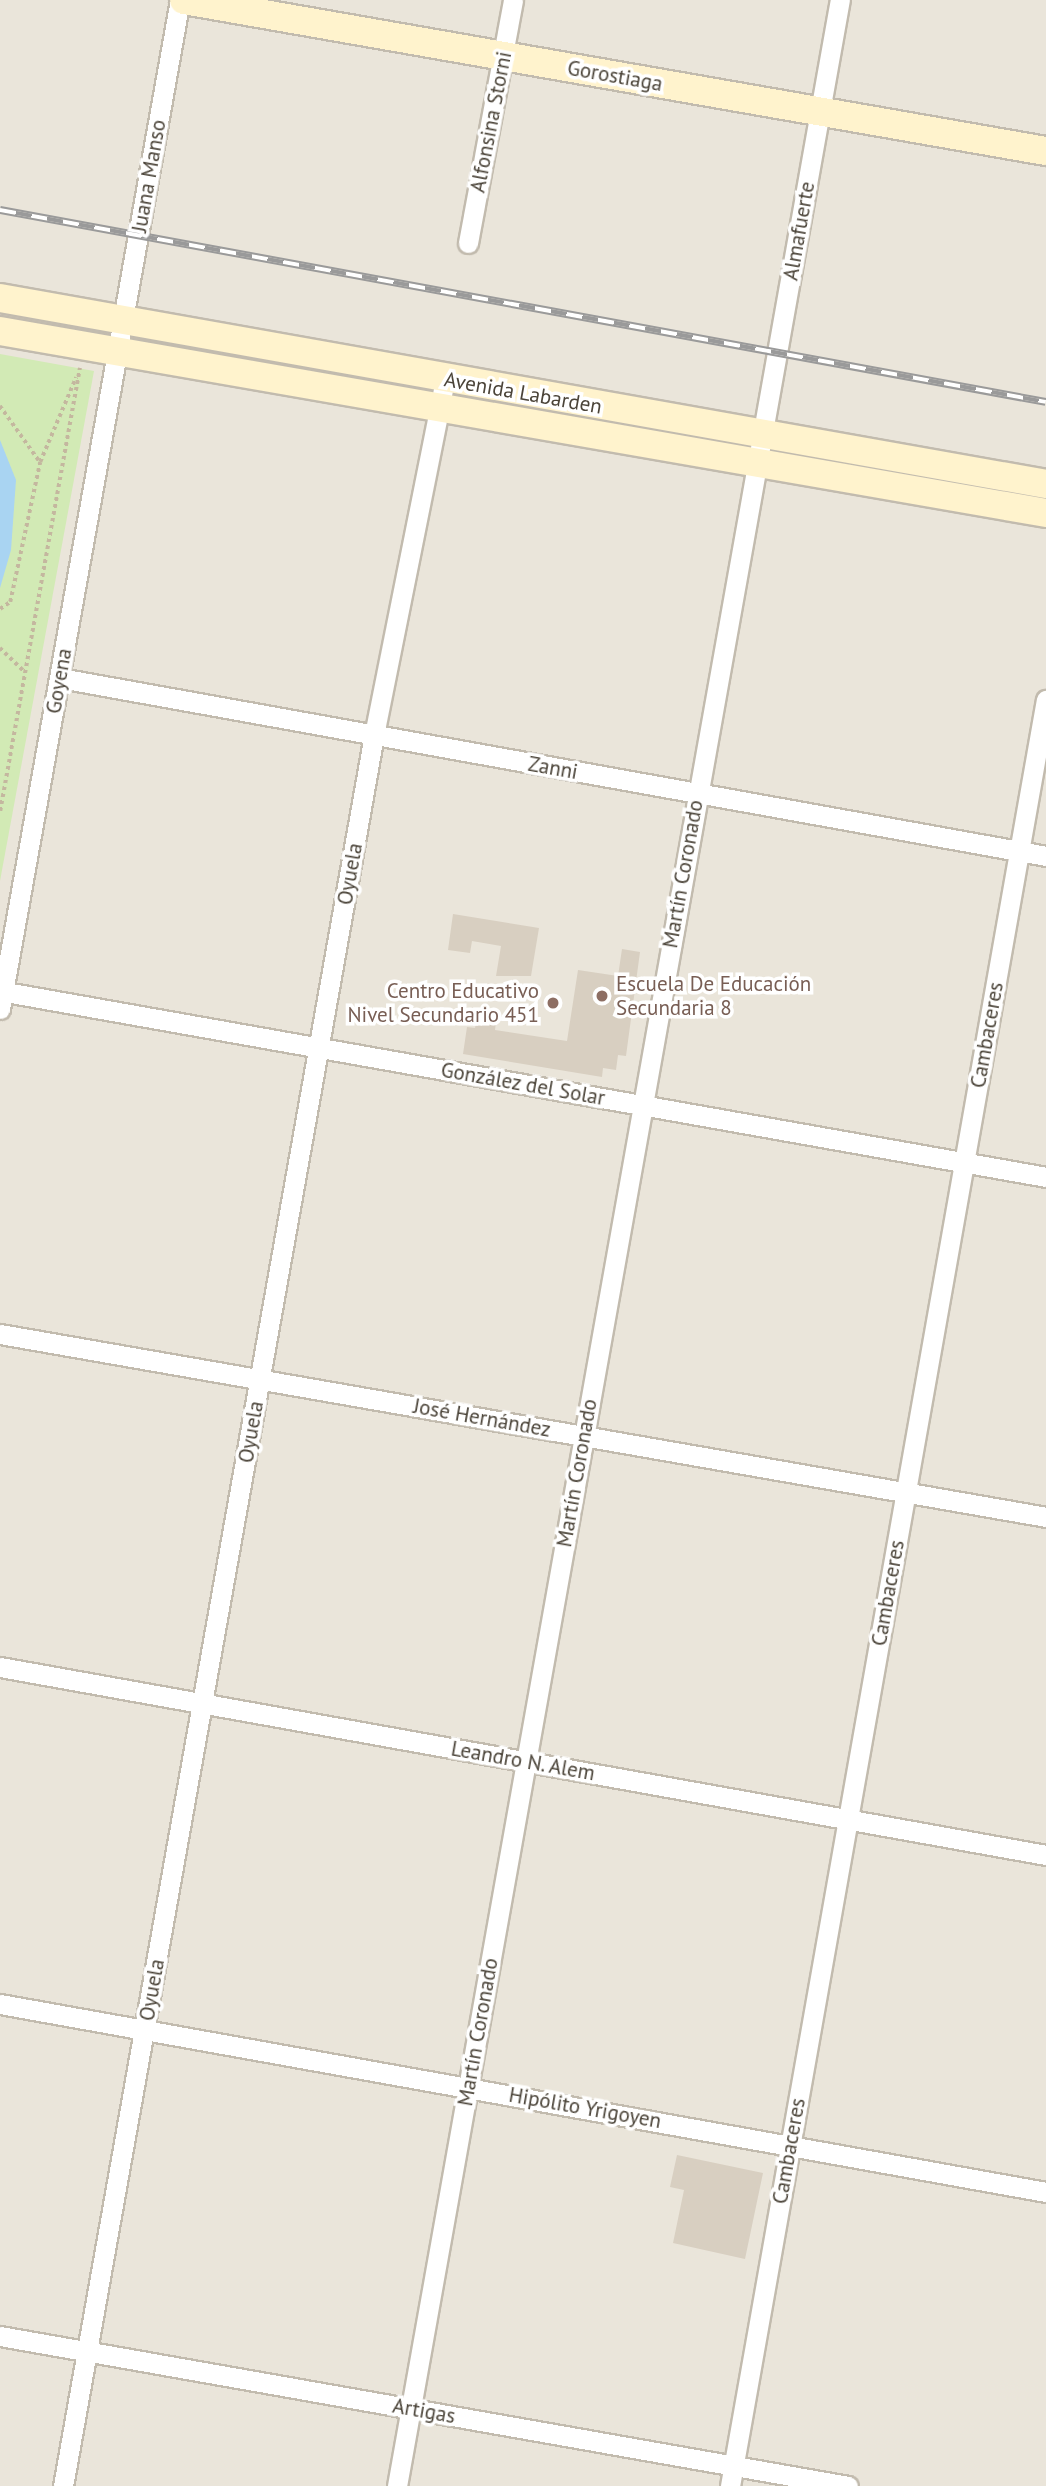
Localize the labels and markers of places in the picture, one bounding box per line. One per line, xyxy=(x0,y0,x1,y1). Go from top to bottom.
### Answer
place label: Escuela De Educación Secundaria 8 xyxy=(616,971,811,1021)
place label: Centro Educativo Nivel Secundario 451 xyxy=(347,978,539,1028)
marker: Escuela De Educación Secundaria 8 xyxy=(594,988,610,1004)
marker: Centro Educativo Nivel Secundario 451 xyxy=(545,995,561,1011)

